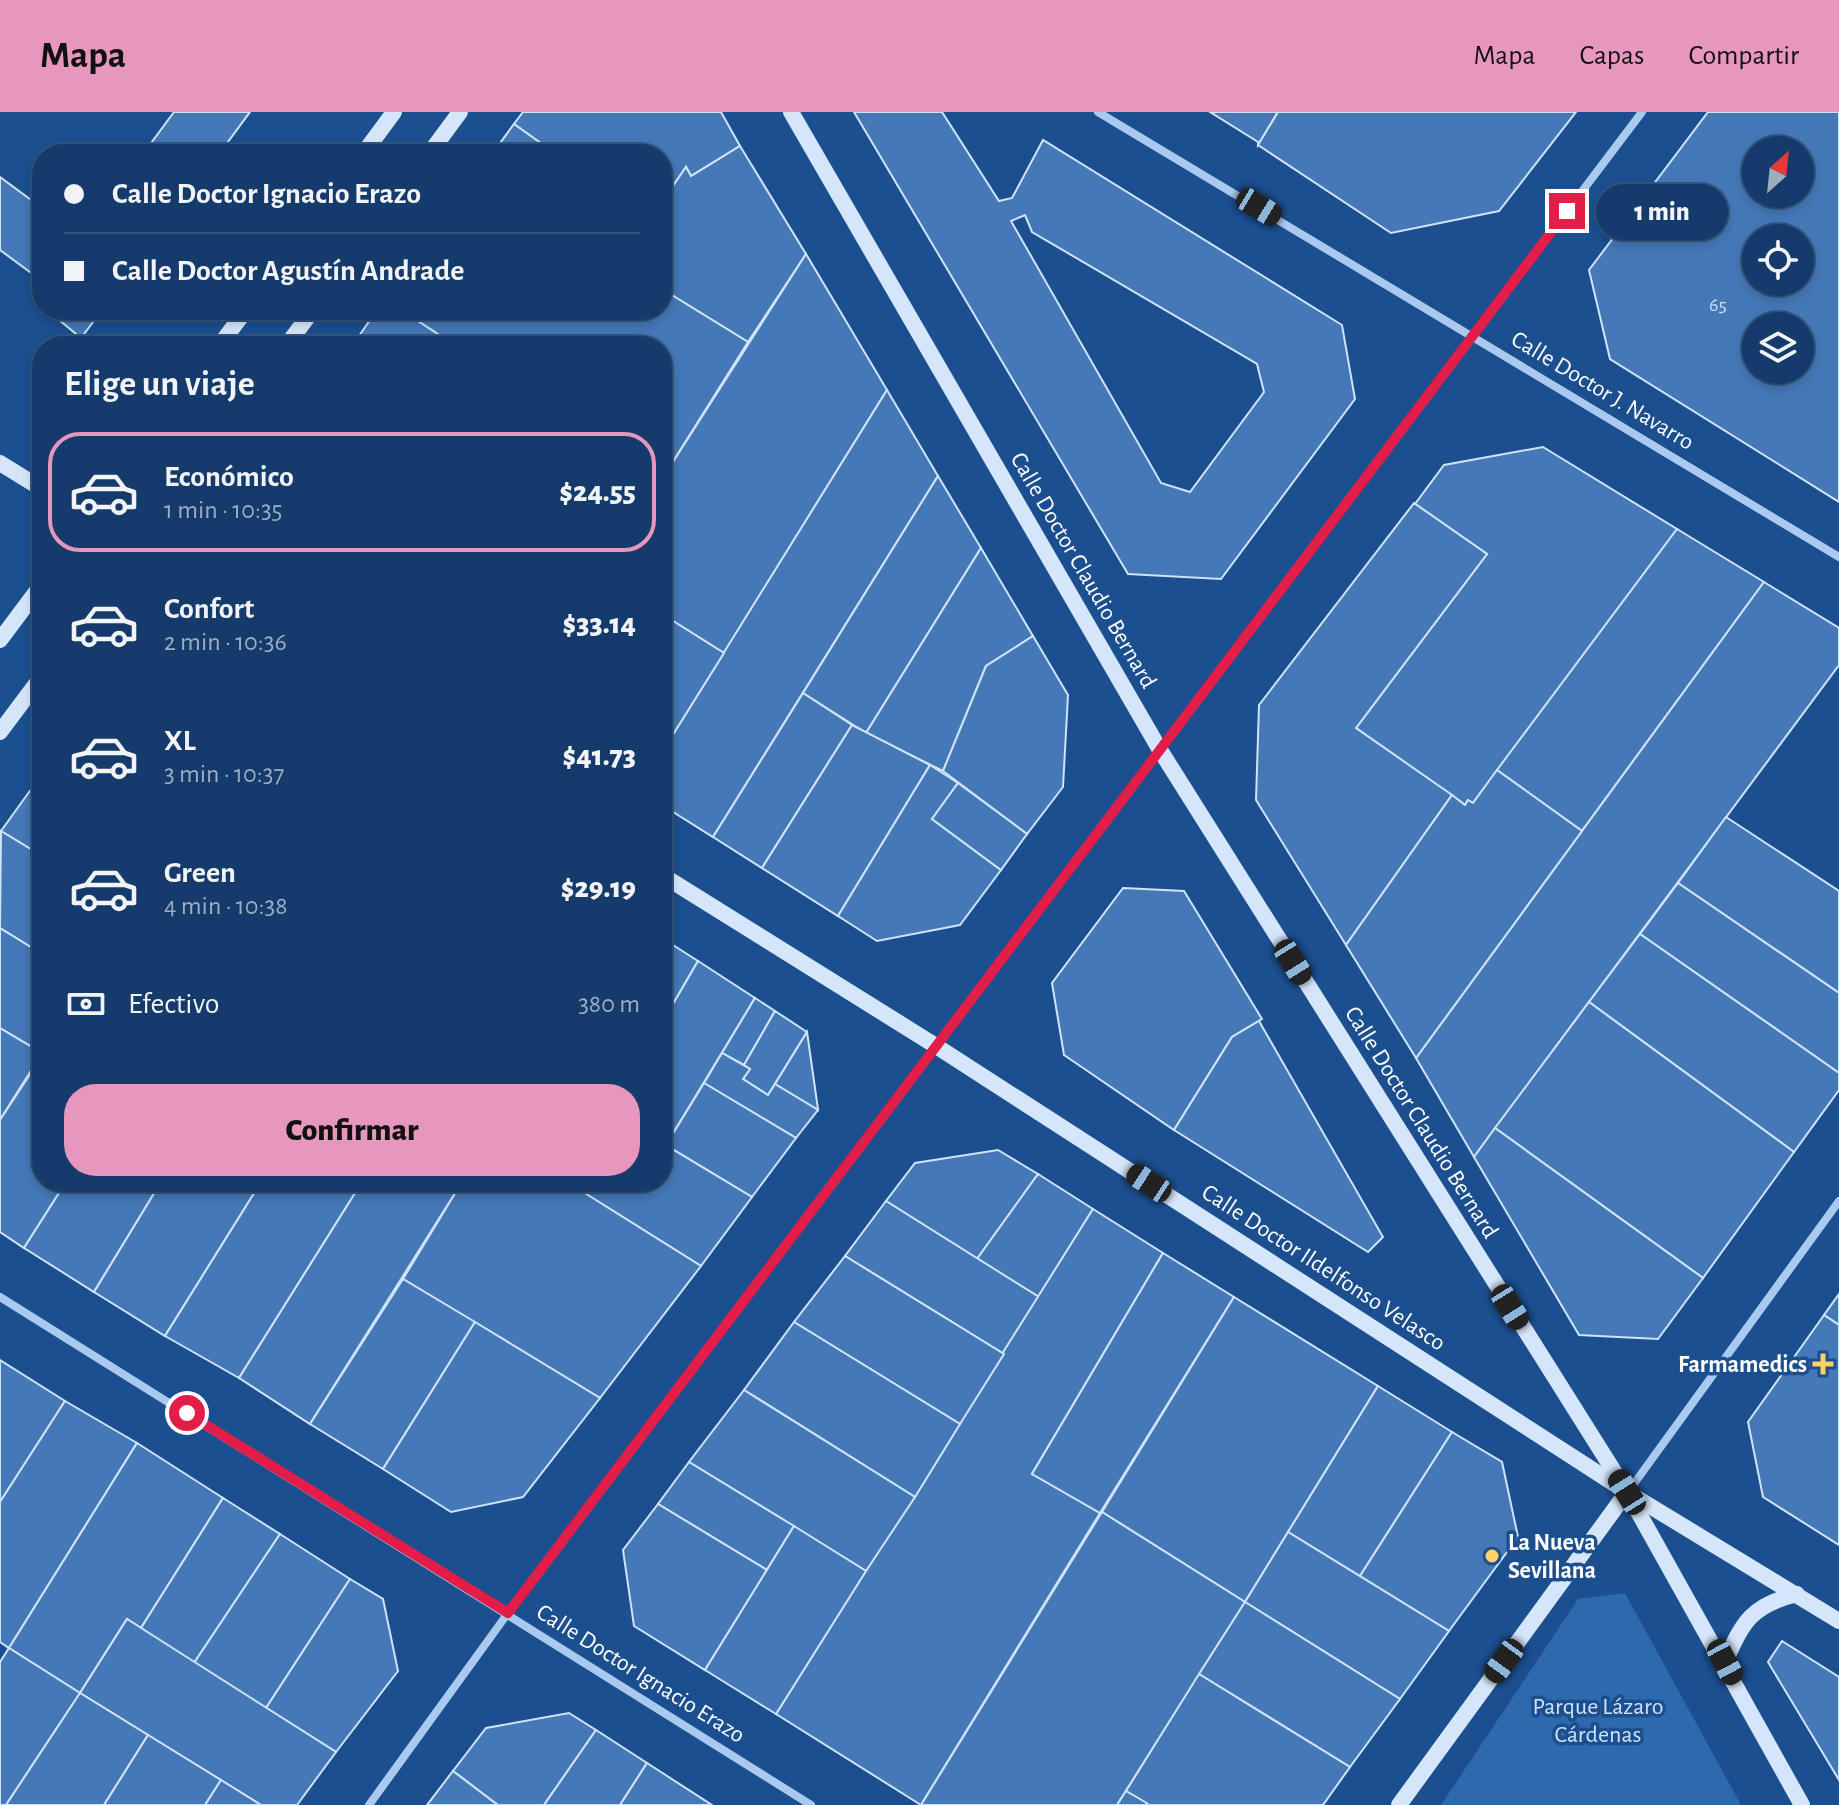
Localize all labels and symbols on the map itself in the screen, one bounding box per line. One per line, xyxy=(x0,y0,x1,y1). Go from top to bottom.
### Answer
north arrow xyxy=(1742,136,1814,208)
callout: 1 min xyxy=(1595,183,1727,239)
car xyxy=(1232,184,1286,230)
route end xyxy=(1549,193,1585,229)
house number: 65 xyxy=(1709,295,1727,315)
street label: Calle Doctor J. Navarro xyxy=(1507,327,1698,455)
street label: Calle Doctor Claudio Bernard xyxy=(1006,448,1161,693)
car xyxy=(1270,935,1316,989)
street label: Calle Doctor Claudio Bernard xyxy=(1340,1002,1502,1243)
car xyxy=(1122,1160,1176,1206)
street label: Calle Doctor Ildelfonso Velasco xyxy=(1197,1180,1450,1356)
car xyxy=(1487,1280,1533,1334)
place label: Farmamedics xyxy=(1678,1353,1807,1377)
marker: Farmamedics xyxy=(1814,1355,1832,1373)
route start xyxy=(169,1395,205,1431)
car xyxy=(1604,1465,1650,1519)
place label: La Nueva Sevillana xyxy=(1508,1531,1596,1583)
marker: La Nueva Sevillana xyxy=(1483,1547,1501,1565)
street label: Calle Doctor Ignacio Erazo xyxy=(532,1600,749,1748)
car xyxy=(1480,1635,1528,1687)
car xyxy=(1703,1635,1747,1689)
park label: Parque Lázaro Cárdenas xyxy=(1532,1695,1664,1747)

